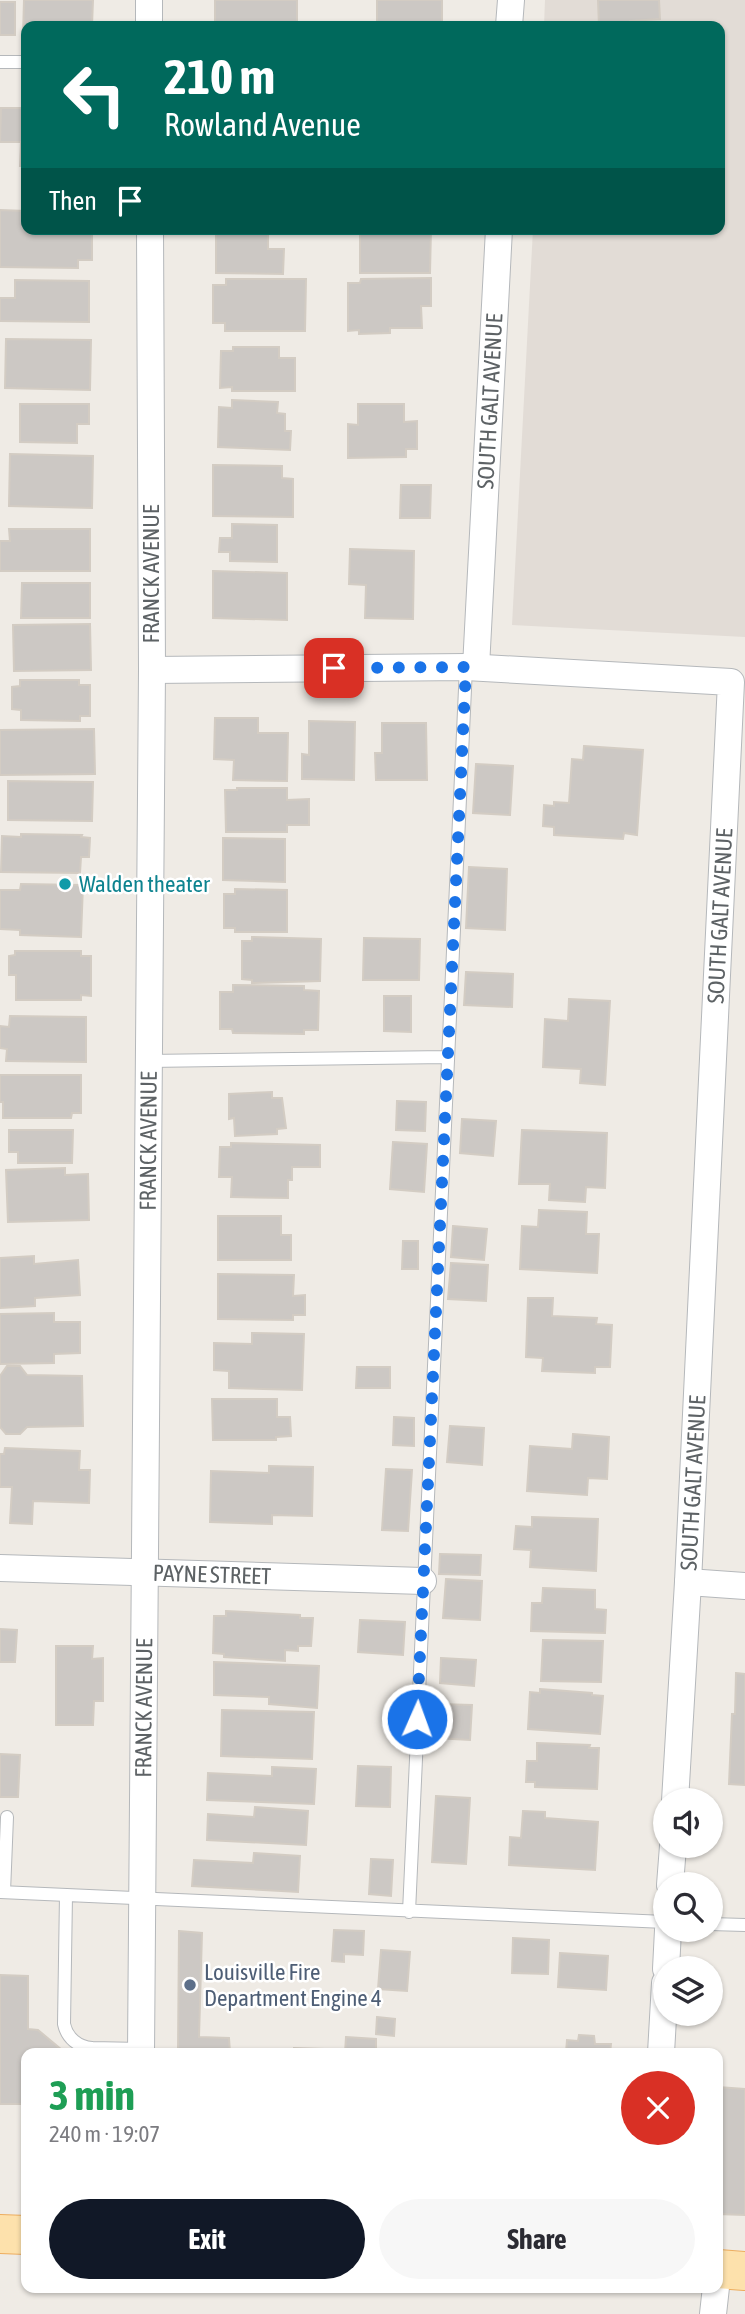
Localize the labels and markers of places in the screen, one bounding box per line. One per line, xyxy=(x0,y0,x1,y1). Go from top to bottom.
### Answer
pin xyxy=(304,638,364,698)
place label: Walden theater xyxy=(79,871,211,897)
marker: Walden theater xyxy=(57,876,73,892)
place label: Louisville Fire Department Engine 4 xyxy=(204,1959,382,2011)
marker: Louisville Fire Department Engine 4 xyxy=(182,1977,198,1993)

